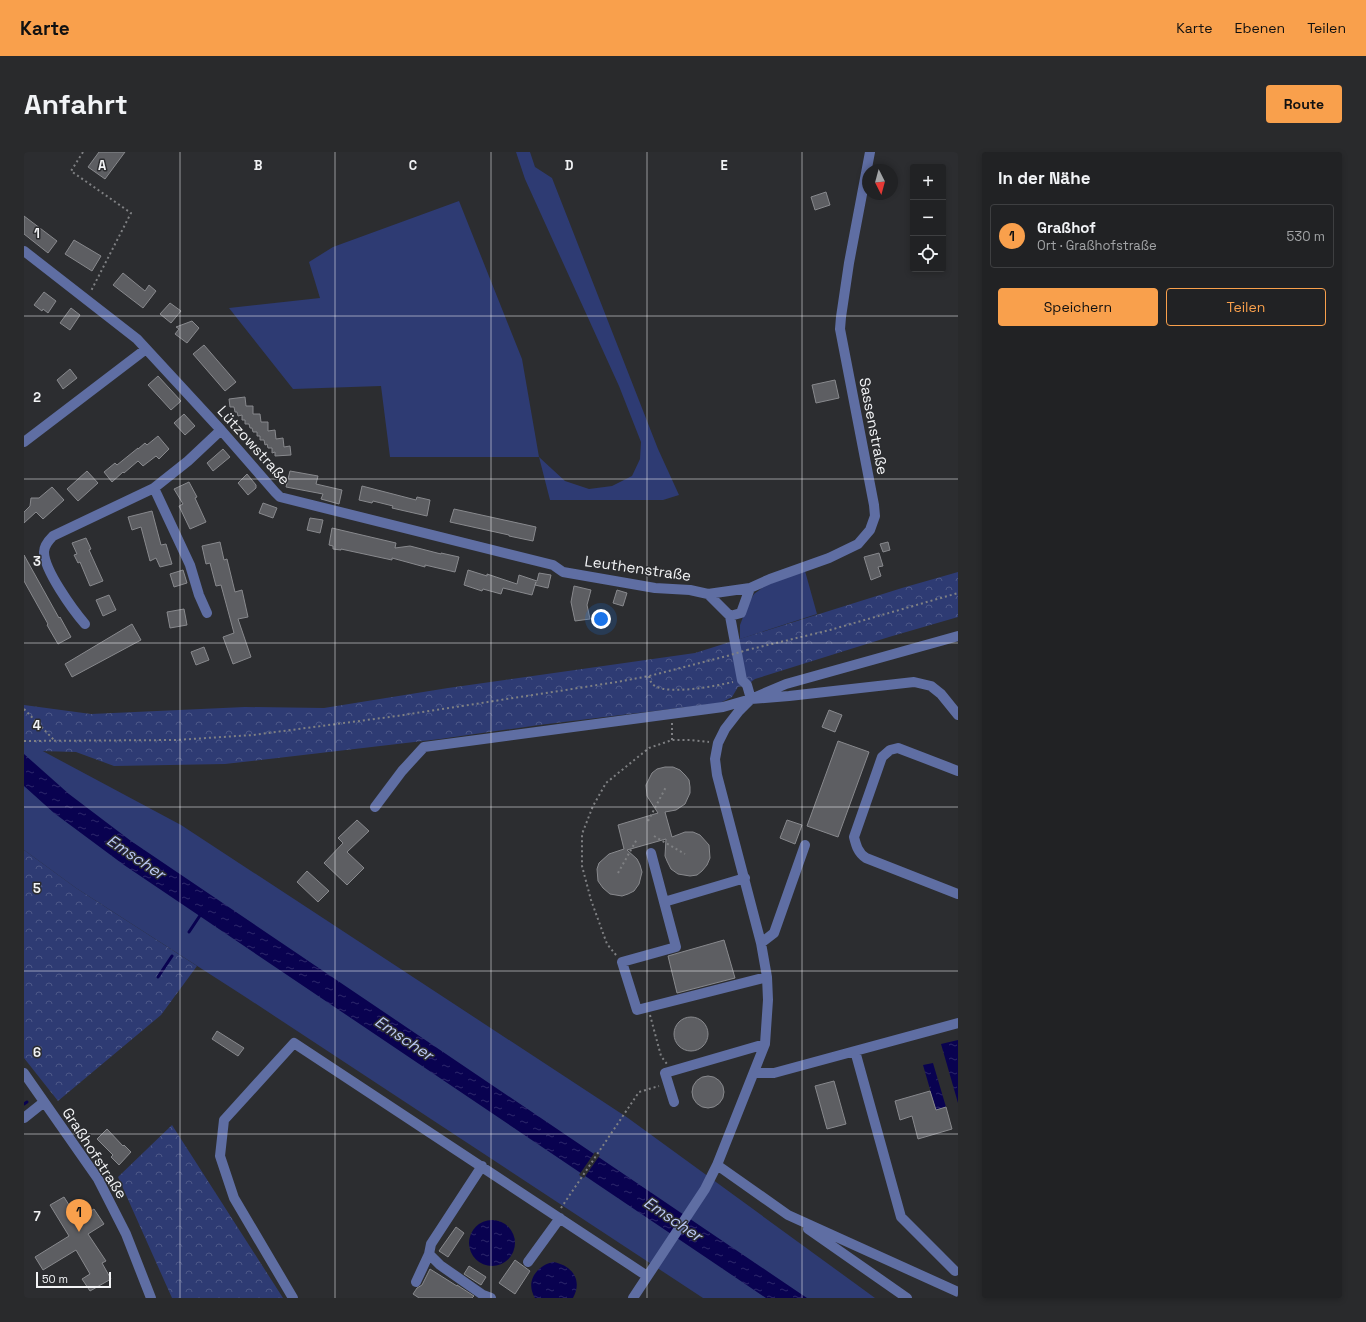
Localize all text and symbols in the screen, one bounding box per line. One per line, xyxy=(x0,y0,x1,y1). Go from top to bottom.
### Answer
text: Karte xyxy=(20,16,70,41)
text: Karte xyxy=(1176,19,1213,37)
text: Ebenen xyxy=(1235,19,1285,37)
text: Teilen xyxy=(1307,19,1346,37)
button: Route xyxy=(1266,85,1342,123)
text: Anfahrt xyxy=(24,86,128,122)
text: A xyxy=(98,157,107,174)
text: B xyxy=(254,157,263,174)
text: C xyxy=(409,157,417,174)
text: D xyxy=(565,157,574,174)
text: E xyxy=(720,157,728,174)
north arrow xyxy=(862,164,898,200)
map controls xyxy=(910,164,946,272)
button: + xyxy=(910,164,946,200)
text: In der Nähe xyxy=(998,167,1090,189)
button: − xyxy=(910,200,946,236)
text: Graßhof xyxy=(1037,218,1096,237)
text: 1 xyxy=(34,225,40,242)
text: 1 xyxy=(1009,228,1015,245)
text: 530 m xyxy=(1287,228,1325,245)
button: locate xyxy=(910,236,946,272)
text: Ort · Graßhofstraße xyxy=(1037,237,1157,254)
button: Speichern xyxy=(998,288,1158,326)
button: Teilen xyxy=(1166,288,1326,326)
street label: Sassenstraße xyxy=(855,376,893,476)
text: 2 xyxy=(33,389,41,406)
street label: Lützowstraße xyxy=(214,402,295,489)
street label: Leuthenstraße xyxy=(584,551,693,585)
text: 3 xyxy=(33,553,41,570)
your location xyxy=(591,609,611,629)
text: 4 xyxy=(33,717,41,734)
water label: Emscher xyxy=(103,830,171,885)
text: 5 xyxy=(33,880,41,897)
water label: Emscher xyxy=(371,1011,439,1066)
text: 6 xyxy=(33,1044,41,1061)
street label: Graßhofstraße xyxy=(58,1104,132,1202)
water label: Emscher xyxy=(640,1192,708,1247)
pin: 1 xyxy=(66,1199,92,1232)
text: 7 xyxy=(33,1208,41,1225)
scale bar xyxy=(36,1270,111,1289)
text: 50 m xyxy=(42,1272,68,1286)

